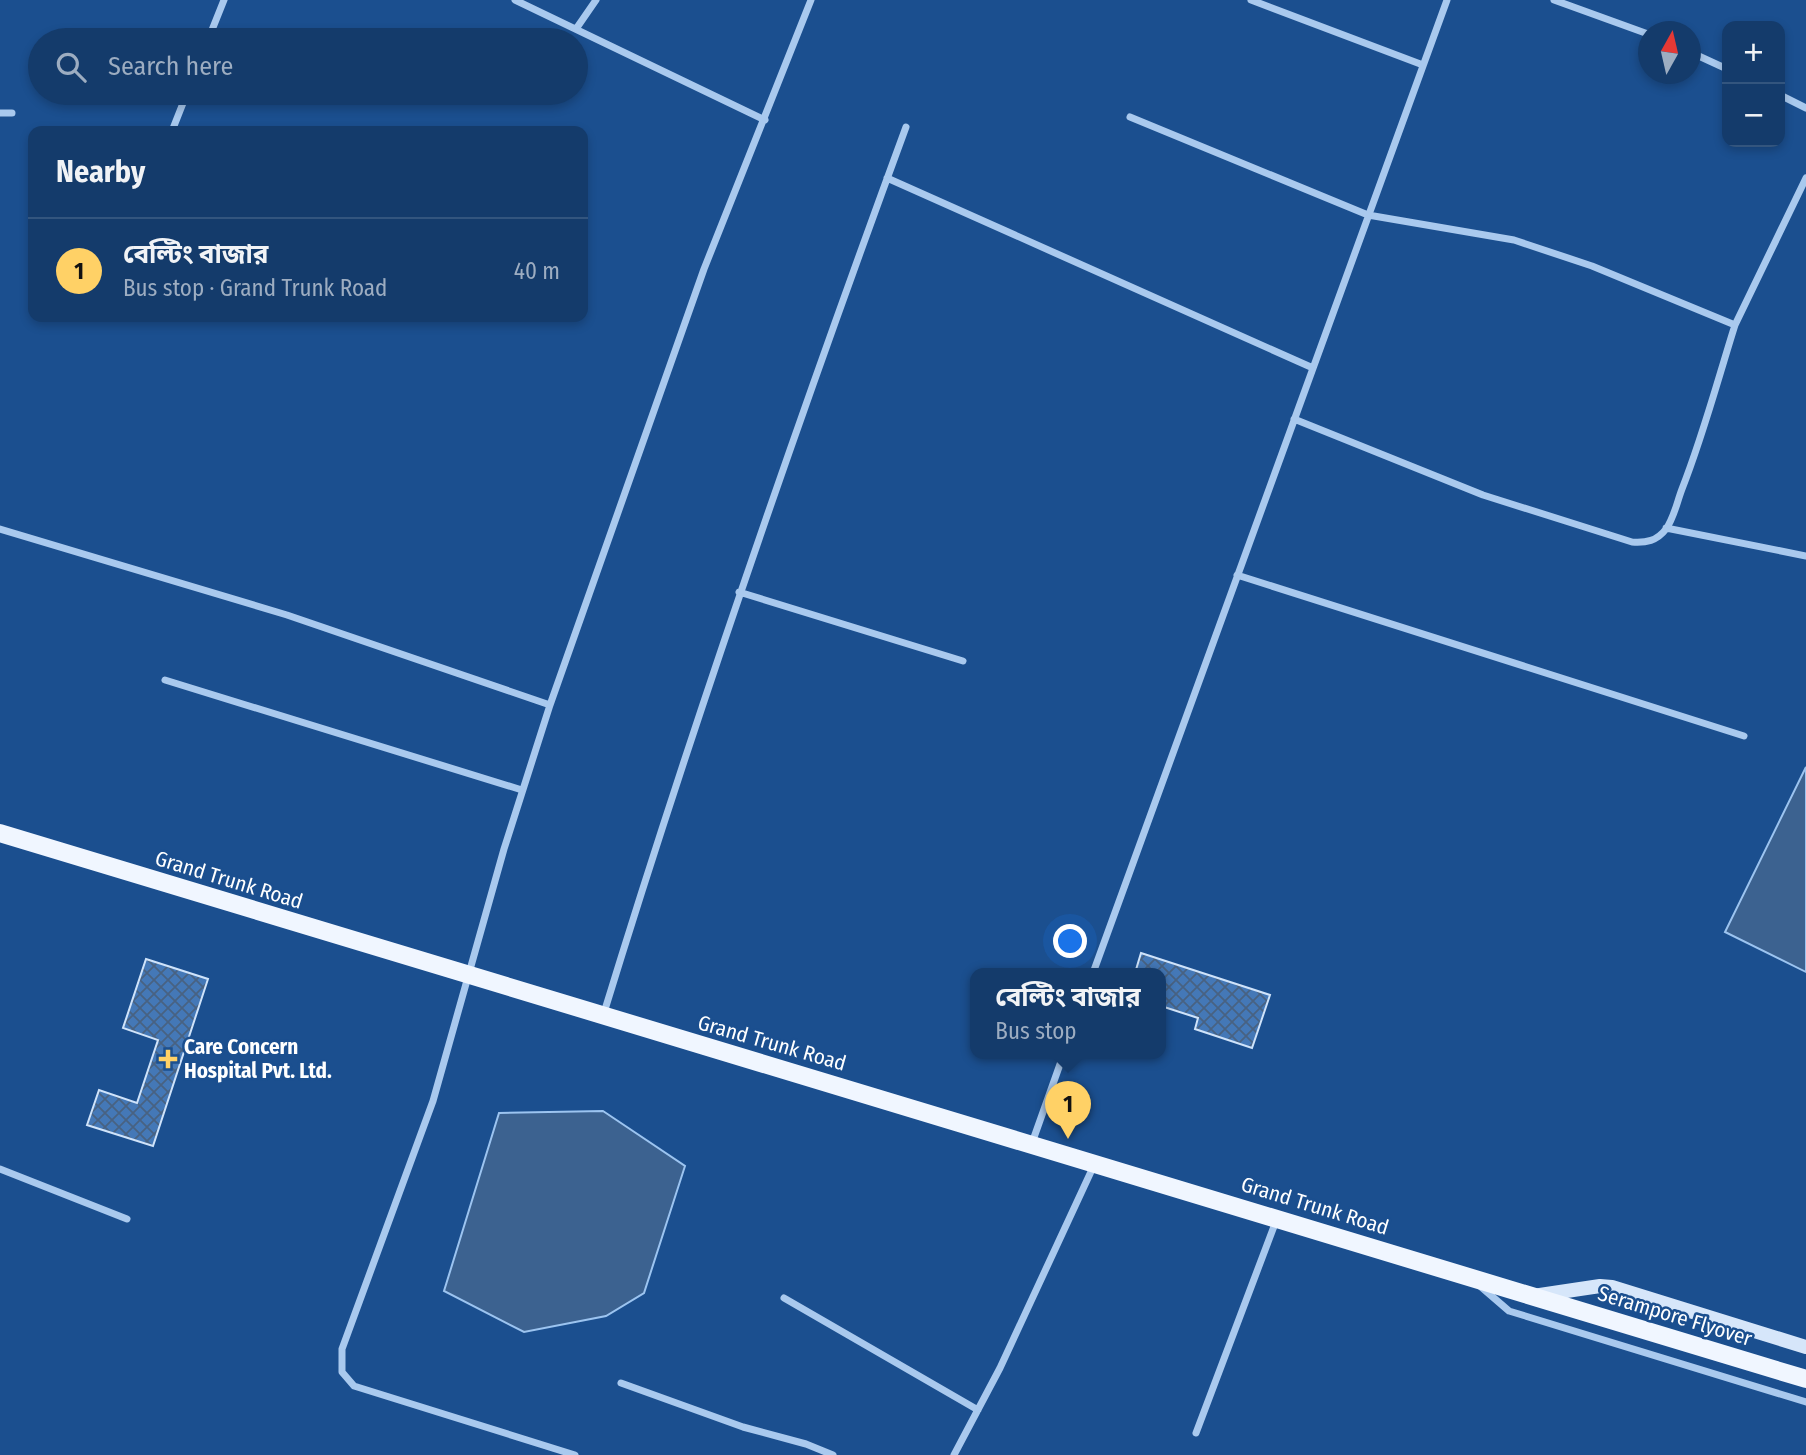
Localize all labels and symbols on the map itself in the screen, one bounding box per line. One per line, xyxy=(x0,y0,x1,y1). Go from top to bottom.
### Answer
north arrow xyxy=(1638,21,1701,84)
street label: Grand Trunk Road xyxy=(152,845,306,915)
your location xyxy=(1053,924,1087,958)
street label: Grand Trunk Road xyxy=(695,1009,849,1077)
place label: Care Concern Hospital Pvt. Ltd. xyxy=(184,1034,332,1084)
marker: Care Concern Hospital Pvt. Ltd. xyxy=(158,1049,178,1069)
pin: 1 xyxy=(1045,1081,1091,1139)
street label: Grand Trunk Road xyxy=(1238,1171,1392,1241)
street label: Serampore Flyover xyxy=(1595,1280,1756,1352)

